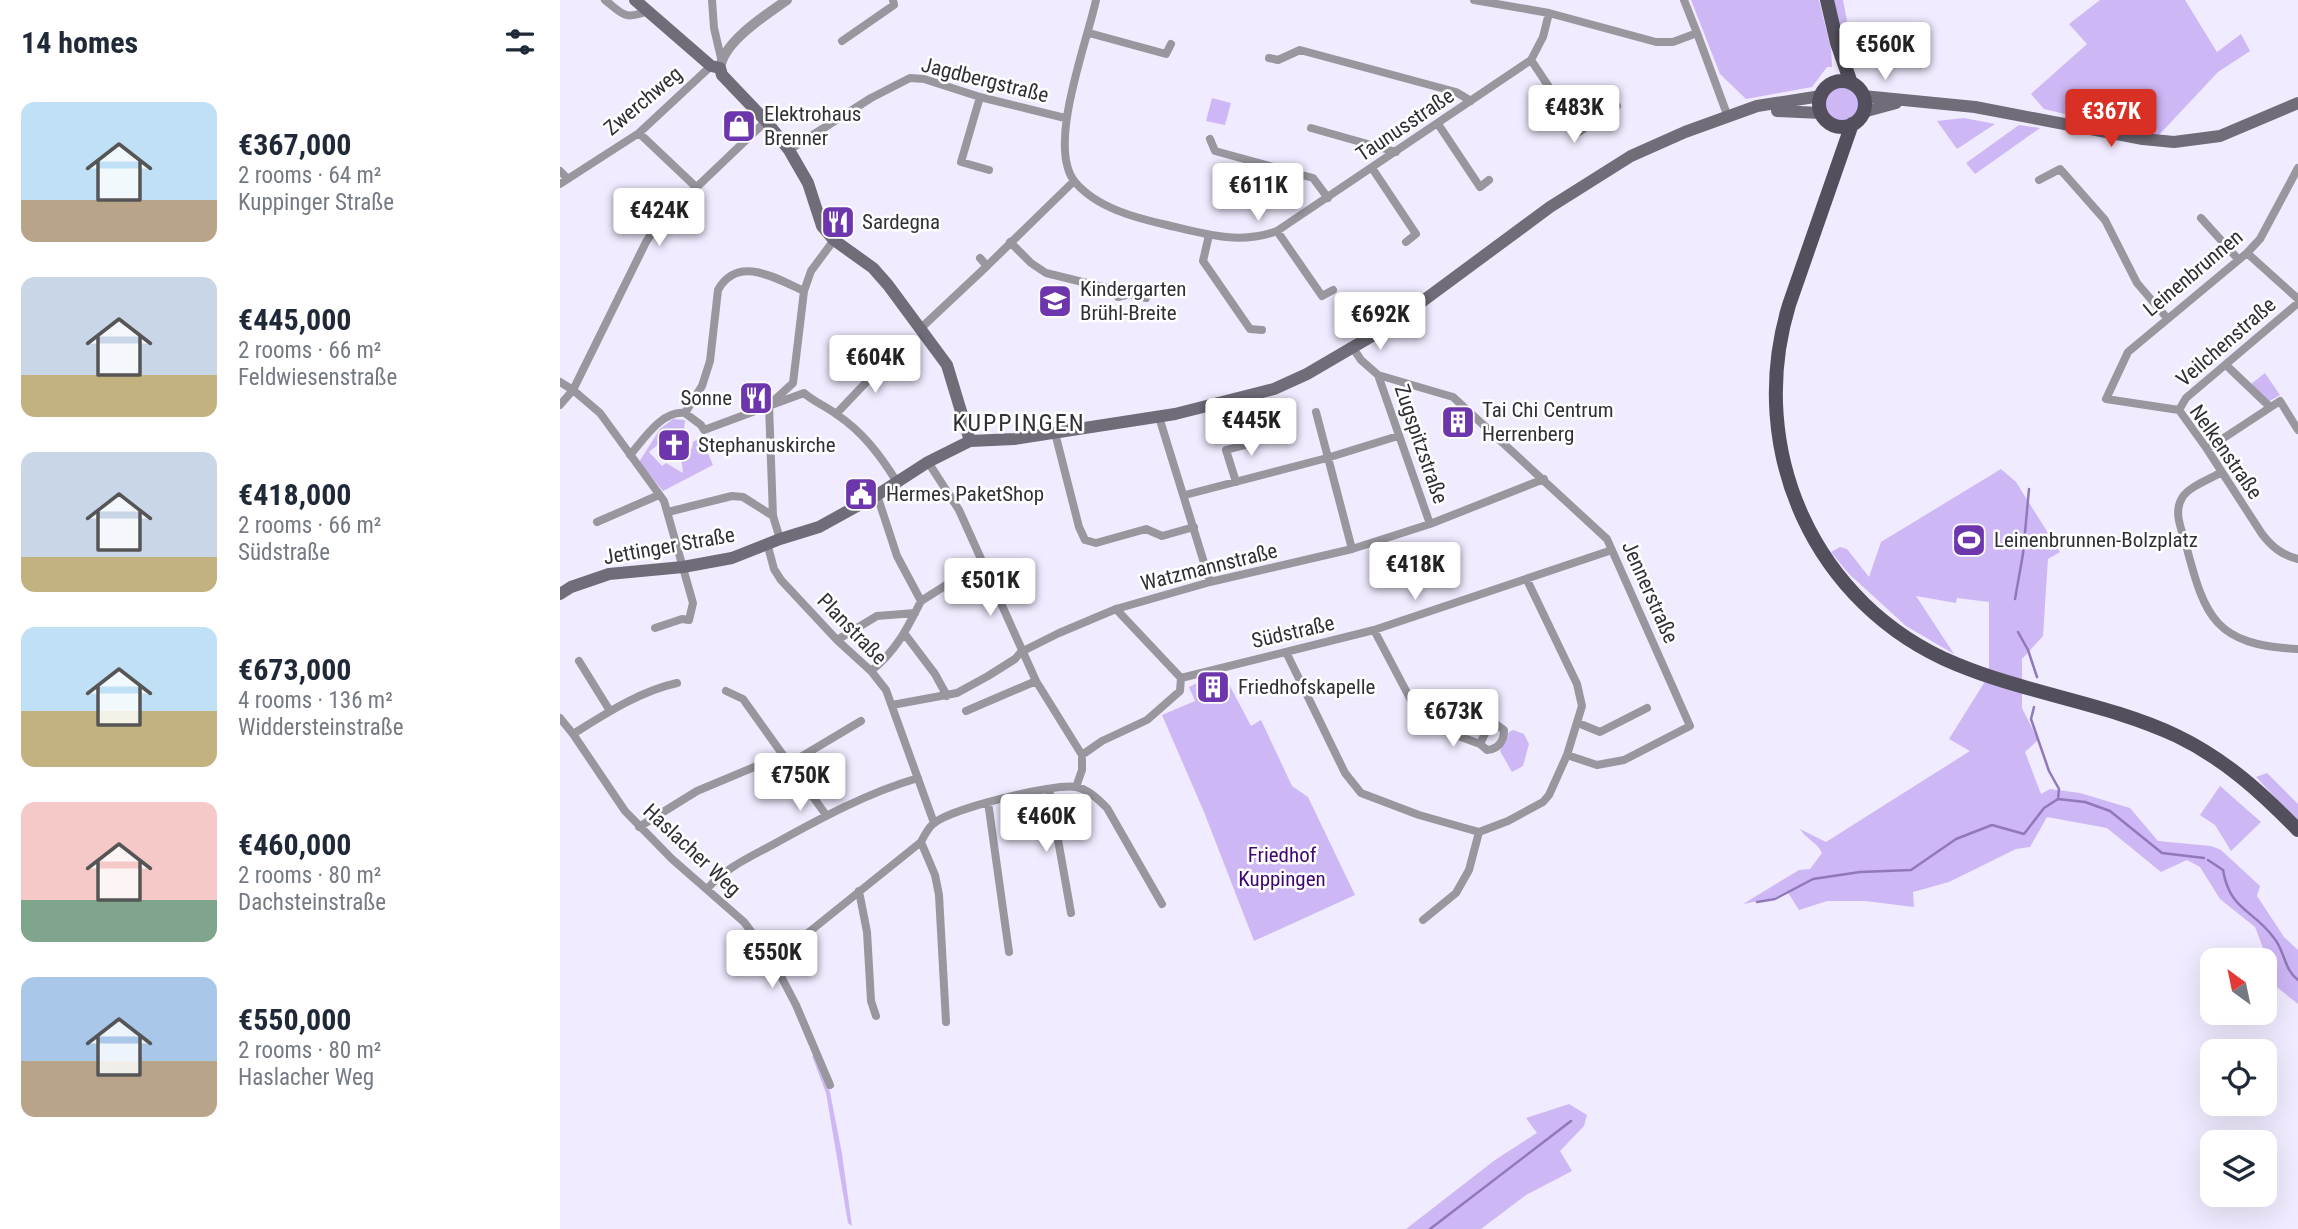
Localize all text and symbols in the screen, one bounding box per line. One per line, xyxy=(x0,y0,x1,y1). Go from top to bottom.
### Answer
pin: €560K xyxy=(1836,22,1934,82)
icon: filters xyxy=(501,23,539,61)
text: 14 homes xyxy=(21,25,138,60)
text: €560K xyxy=(1855,31,1915,58)
street label: Jagdbergstraße xyxy=(919,53,1051,107)
street label: Zwerchweg xyxy=(599,62,687,140)
street label: Taunusstraße xyxy=(1352,84,1458,166)
pin: €483K xyxy=(1525,86,1623,145)
pin: €367K xyxy=(2062,90,2160,149)
text: €483K xyxy=(1544,94,1604,121)
text: €367K xyxy=(2081,98,2141,125)
place label: Elektrohaus Brenner xyxy=(764,102,861,150)
shop icon: Elektrohaus Brenner xyxy=(720,107,758,145)
text: €367,000 xyxy=(238,127,351,162)
icon: home xyxy=(77,130,161,214)
text: 2 rooms · 64 m² xyxy=(238,162,381,189)
pin: €611K xyxy=(1209,164,1307,223)
text: €611K xyxy=(1228,172,1288,199)
pin: €424K xyxy=(610,188,708,248)
text: Kuppinger Straße xyxy=(238,189,394,216)
text: €424K xyxy=(629,197,689,224)
restaurant icon: Sardegna xyxy=(819,203,857,241)
place label: Sardegna xyxy=(862,210,940,234)
street label: Leinenbrunnen xyxy=(2139,225,2247,321)
place label: Kindergarten Brühl-Breite xyxy=(1080,277,1186,325)
school or university icon: Kindergarten Brühl-Breite xyxy=(1036,282,1074,320)
pin: €692K xyxy=(1331,292,1429,352)
street label: Veilchenstraße xyxy=(2172,292,2281,392)
text: €692K xyxy=(1350,301,1410,328)
text: €445,000 xyxy=(238,302,351,337)
icon: home xyxy=(77,305,161,389)
pin: €604K xyxy=(826,336,924,395)
text: 2 rooms · 66 m² xyxy=(238,337,381,364)
text: €604K xyxy=(845,344,905,371)
text: Feldwiesenstraße xyxy=(238,364,397,391)
restaurant icon: Sonne xyxy=(737,379,775,417)
street label: Zugspitzstraße xyxy=(1389,381,1453,507)
place label: Sonne xyxy=(680,386,732,410)
pin: €445K xyxy=(1202,398,1300,458)
place label: Tai Chi Centrum Herrenberg xyxy=(1482,398,1614,446)
street label: Nelkenstraße xyxy=(2185,400,2267,504)
building icon: Tai Chi Centrum Herrenberg xyxy=(1439,403,1477,441)
text: €445K xyxy=(1221,407,1281,434)
district label: KUPPINGEN xyxy=(952,409,1086,437)
church icon: Stephanuskirche xyxy=(655,426,693,464)
place label: Stephanuskirche xyxy=(698,433,836,457)
public building icon: Hermes PaketShop xyxy=(842,475,880,513)
text: €418,000 xyxy=(238,477,351,512)
icon: home xyxy=(77,480,161,564)
place label: Hermes PaketShop xyxy=(886,482,1044,506)
text: 2 rooms · 66 m² xyxy=(238,512,381,539)
sports icon: Leinenbrunnen-Bolzplatz xyxy=(1950,521,1988,559)
street label: Jettinger Straße xyxy=(602,523,737,569)
place label: Leinenbrunnen-Bolzplatz xyxy=(1994,528,2198,552)
street label: Jennerstraße xyxy=(1617,537,1683,647)
street label: Watzmannstraße xyxy=(1138,538,1280,596)
text: Südstraße xyxy=(238,539,330,566)
pin: €418K xyxy=(1366,542,1464,602)
text: €418K xyxy=(1385,551,1445,578)
pin: €501K xyxy=(941,558,1039,618)
text: €501K xyxy=(960,567,1020,594)
street label: Planstraße xyxy=(812,589,892,670)
street label: Südstraße xyxy=(1249,611,1337,653)
text: €673,000 xyxy=(238,652,351,687)
icon: home xyxy=(77,655,161,739)
building icon: Friedhofskapelle xyxy=(1194,668,1232,706)
place label: Friedhofskapelle xyxy=(1238,675,1376,699)
text: 4 rooms · 136 m² xyxy=(238,687,393,714)
pin: €673K xyxy=(1404,690,1502,749)
text: €673K xyxy=(1423,698,1483,725)
text: Widdersteinstraße xyxy=(238,714,404,741)
pin: €750K xyxy=(751,754,849,813)
text: €750K xyxy=(770,762,830,789)
pin: €460K xyxy=(997,794,1095,854)
street label: Haslacher Weg xyxy=(638,799,746,901)
text: €460K xyxy=(1016,803,1076,830)
text: €460,000 xyxy=(238,827,351,862)
icon: home xyxy=(77,830,161,914)
park label: Friedhof Kuppingen xyxy=(1238,843,1326,891)
text: 2 rooms · 80 m² xyxy=(238,862,381,889)
text: Dachsteinstraße xyxy=(238,889,386,916)
pin: €550K xyxy=(723,930,821,990)
text: €550K xyxy=(742,939,802,966)
north arrow xyxy=(2200,948,2277,1026)
map controls xyxy=(2200,948,2277,1207)
text: €550,000 xyxy=(238,1002,351,1037)
icon: home xyxy=(77,1005,161,1089)
text: 2 rooms · 80 m² xyxy=(238,1037,381,1064)
button: locate xyxy=(2200,1039,2277,1116)
text: Haslacher Weg xyxy=(238,1064,374,1091)
button: layers xyxy=(2200,1130,2277,1207)

